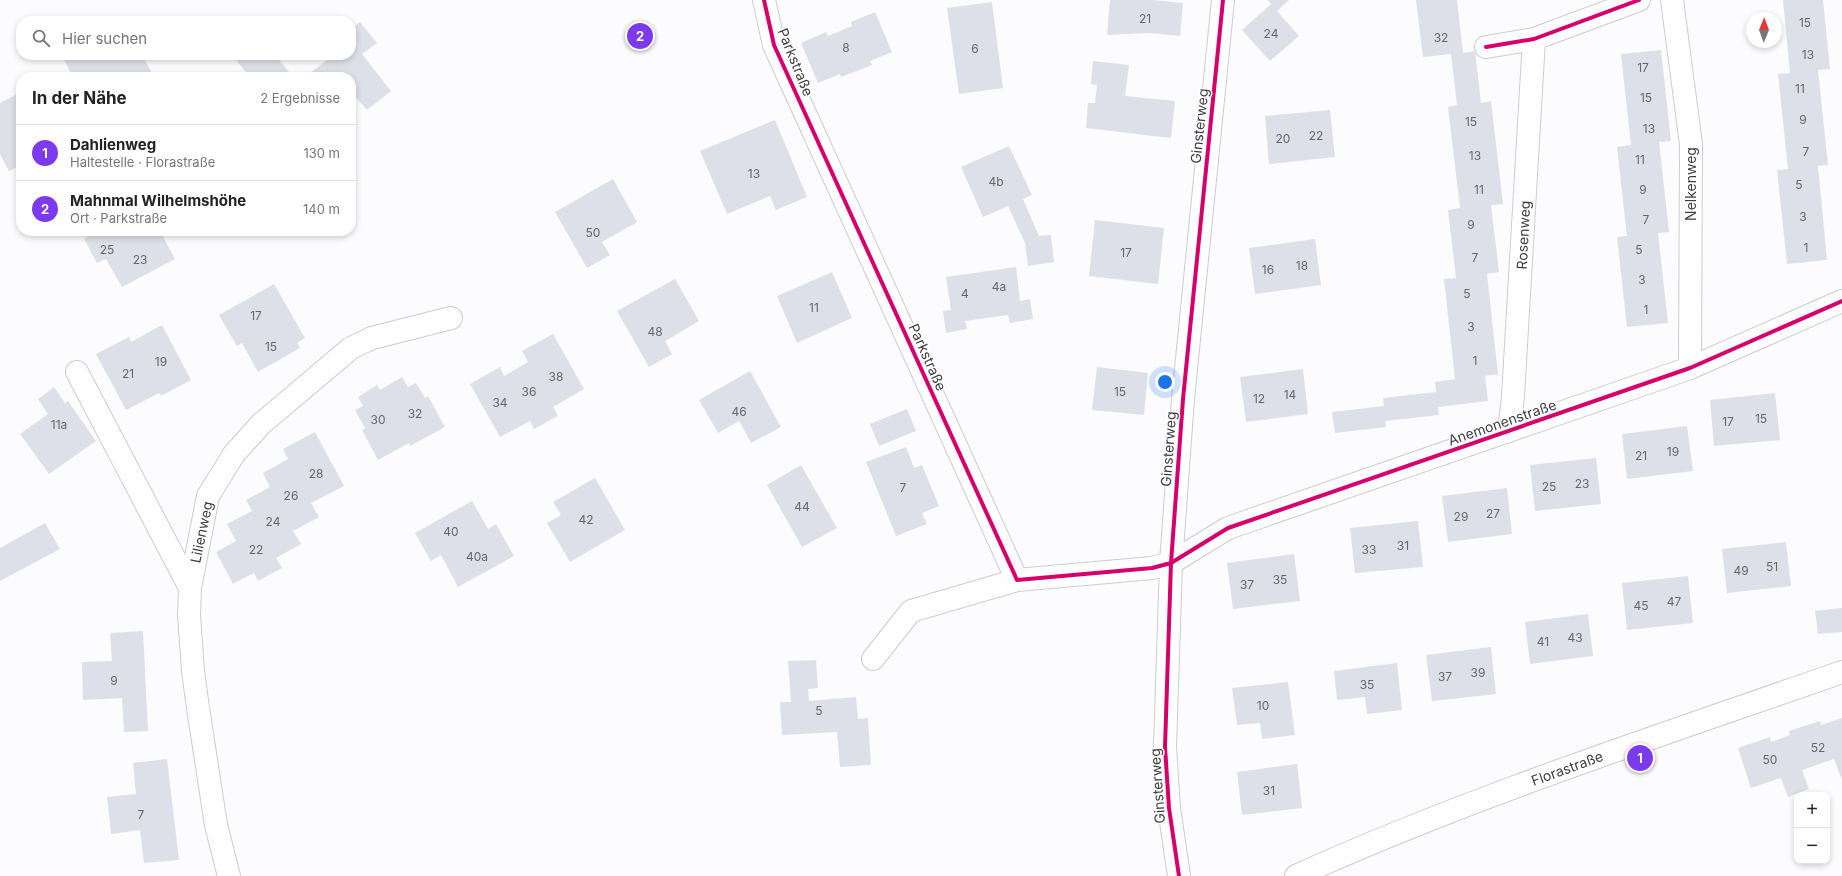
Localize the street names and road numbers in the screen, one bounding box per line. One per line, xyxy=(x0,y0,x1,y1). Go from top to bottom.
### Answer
street label: Parkstraße xyxy=(775,25,817,99)
street label: Ginsterweg xyxy=(1187,88,1211,164)
street label: Nelkenweg xyxy=(1682,147,1699,221)
street label: Rosenweg xyxy=(1513,200,1533,270)
street label: Parkstraße xyxy=(906,321,950,393)
street label: Anemonenstraße xyxy=(1446,396,1558,448)
street label: Ginsterweg xyxy=(1157,411,1179,487)
street label: Lilienweg xyxy=(186,500,216,564)
street label: Florastraße xyxy=(1529,747,1605,789)
street label: Ginsterweg xyxy=(1146,748,1168,824)

